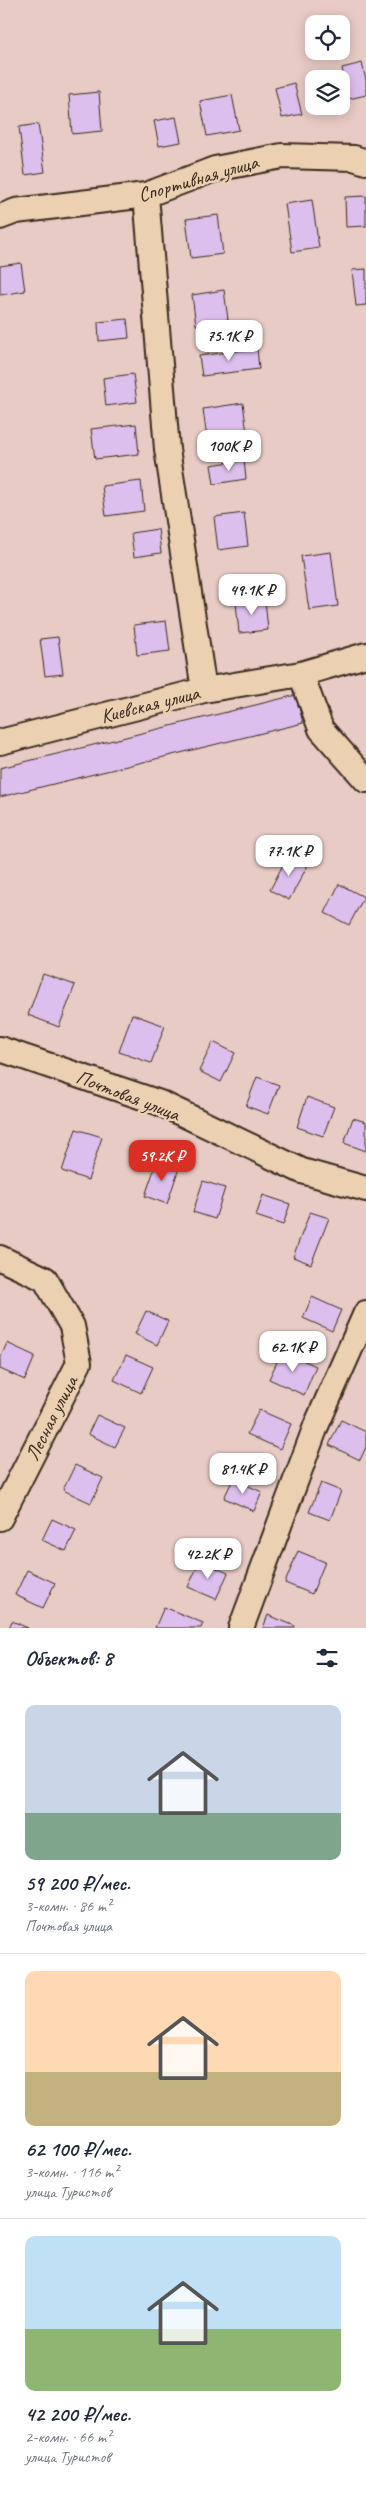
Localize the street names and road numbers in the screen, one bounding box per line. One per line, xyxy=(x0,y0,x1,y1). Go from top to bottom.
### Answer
street label: Спортивная улица xyxy=(135,149,262,208)
street label: Киевская улица xyxy=(98,680,203,729)
street label: Почтовая улица xyxy=(73,1064,184,1127)
street label: Лесная улица xyxy=(20,1370,84,1465)

